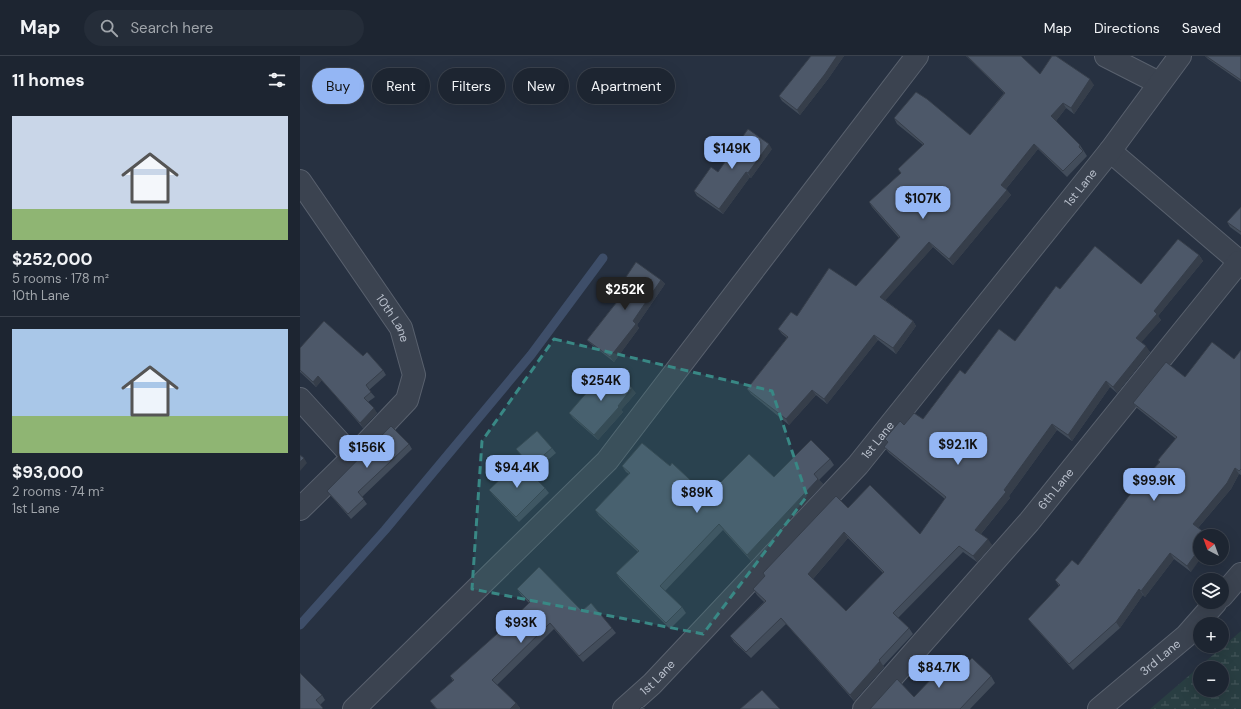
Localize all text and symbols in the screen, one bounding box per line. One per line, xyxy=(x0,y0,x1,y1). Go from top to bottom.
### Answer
search box xyxy=(84,10,364,46)
text: Map xyxy=(20,15,60,40)
icon: search xyxy=(98,17,120,39)
text: Search here xyxy=(130,18,213,38)
text: Map xyxy=(1044,19,1072,37)
text: Directions xyxy=(1094,19,1160,37)
text: Saved xyxy=(1182,19,1221,37)
chip: Buy xyxy=(312,68,364,104)
chip: Rent xyxy=(372,68,430,104)
chip: Filters xyxy=(438,68,505,104)
chip: New xyxy=(513,68,569,104)
chip: Apartment xyxy=(577,68,675,104)
text: 11 homes xyxy=(12,69,85,91)
icon: filters xyxy=(266,69,288,91)
pin: $149K xyxy=(704,136,760,170)
text: $149K xyxy=(713,140,751,157)
icon: home xyxy=(114,142,186,214)
street label: 1st Lane xyxy=(1061,165,1101,210)
pin: $107K xyxy=(895,186,951,220)
text: $107K xyxy=(904,190,942,207)
text: $252,000 xyxy=(12,248,92,270)
text: 5 rooms · 178 m² xyxy=(12,270,109,287)
pin: $252K xyxy=(597,277,653,311)
text: $252K xyxy=(605,281,645,298)
text: 10th Lane xyxy=(12,287,70,304)
street label: 10th Lane xyxy=(372,291,413,344)
icon: home xyxy=(114,355,186,427)
pin: $254K xyxy=(573,368,629,402)
text: $254K xyxy=(581,372,621,389)
street label: 1st Lane xyxy=(858,418,898,462)
pin: $92.1K xyxy=(925,432,991,466)
pin: $156K xyxy=(339,435,395,469)
text: $92.1K xyxy=(938,436,978,453)
text: $156K xyxy=(348,439,386,456)
pin: $94.4K xyxy=(484,455,550,489)
text: $94.4K xyxy=(495,459,539,476)
text: $93,000 xyxy=(12,461,83,483)
street label: 6th Lane xyxy=(1034,465,1077,513)
pin: $99.9K xyxy=(1121,468,1187,502)
text: $99.9K xyxy=(1132,472,1176,489)
pin: $89K xyxy=(673,480,721,514)
text: 2 rooms · 74 m² xyxy=(12,483,104,500)
text: $89K xyxy=(681,484,713,501)
text: 1st Lane xyxy=(12,500,60,517)
north arrow xyxy=(1193,529,1229,565)
map controls xyxy=(1193,529,1229,697)
button: layers xyxy=(1193,573,1229,609)
pin: $93K xyxy=(497,610,545,644)
text: $93K xyxy=(505,614,537,631)
button: + xyxy=(1193,617,1229,653)
street label: 3rd Lane xyxy=(1137,636,1184,679)
pin: $84.7K xyxy=(906,655,972,689)
street label: 1st Lane xyxy=(637,656,679,699)
text: $84.7K xyxy=(918,659,960,676)
button: − xyxy=(1193,661,1229,697)

